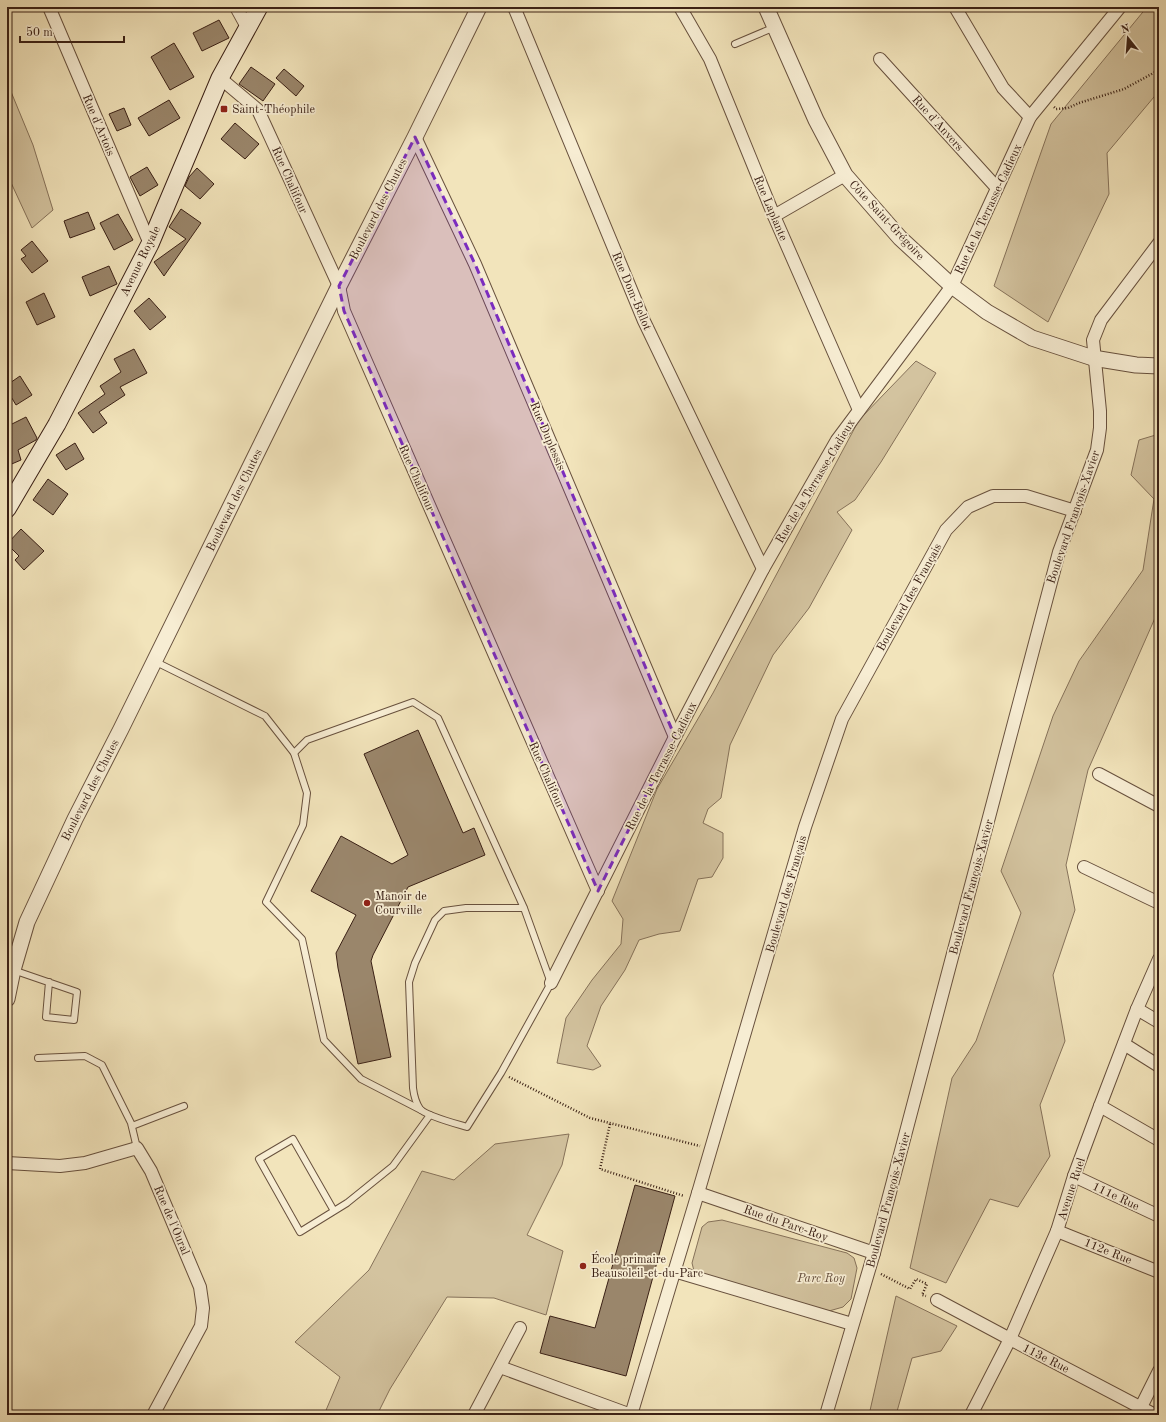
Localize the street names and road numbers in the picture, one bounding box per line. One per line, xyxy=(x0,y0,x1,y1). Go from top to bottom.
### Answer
street label: Rue d'Artois xyxy=(80,93,116,158)
street label: Rue d'Anvers xyxy=(909,94,965,154)
street label: Rue de la Terrasse-Cadieux xyxy=(953,142,1024,277)
street label: Rue Chalifour xyxy=(269,145,309,216)
street label: Boulevard des Chutes xyxy=(348,157,410,262)
street label: Rue Laplante xyxy=(751,174,789,243)
street label: Côte Saint-Grégoire xyxy=(846,179,926,263)
street label: Avenue Royale xyxy=(119,224,163,299)
street label: Rue Dom-Bellot xyxy=(609,251,653,332)
street label: Rue Duplessis xyxy=(527,400,567,473)
street label: Rue de la Terrasse-Cadieux xyxy=(774,417,858,546)
street label: Rue Chalifour xyxy=(396,443,436,514)
street label: Boulevard des Chutes xyxy=(205,447,265,553)
street label: Boulevard François-Xavier xyxy=(1045,449,1102,585)
street label: Boulevard des Français xyxy=(875,542,945,653)
street label: Rue de la Terrasse-Cadieux xyxy=(624,700,700,833)
street label: Boulevard des Chutes xyxy=(60,738,122,843)
street label: Rue Chalifour xyxy=(526,740,566,811)
street label: Boulevard François-Xavier xyxy=(948,818,996,956)
street label: Boulevard des Français xyxy=(764,834,809,954)
street label: Boulevard François-Xavier xyxy=(865,1131,913,1269)
street label: Avenue Ruel xyxy=(1056,1156,1088,1222)
street label: 111e Rue xyxy=(1090,1181,1141,1213)
street label: Rue de l'Oural xyxy=(151,1184,191,1257)
street label: Rue du Parc-Roy xyxy=(742,1204,830,1244)
street label: 112e Rue xyxy=(1082,1237,1134,1267)
street label: 113e Rue xyxy=(1020,1342,1071,1376)

